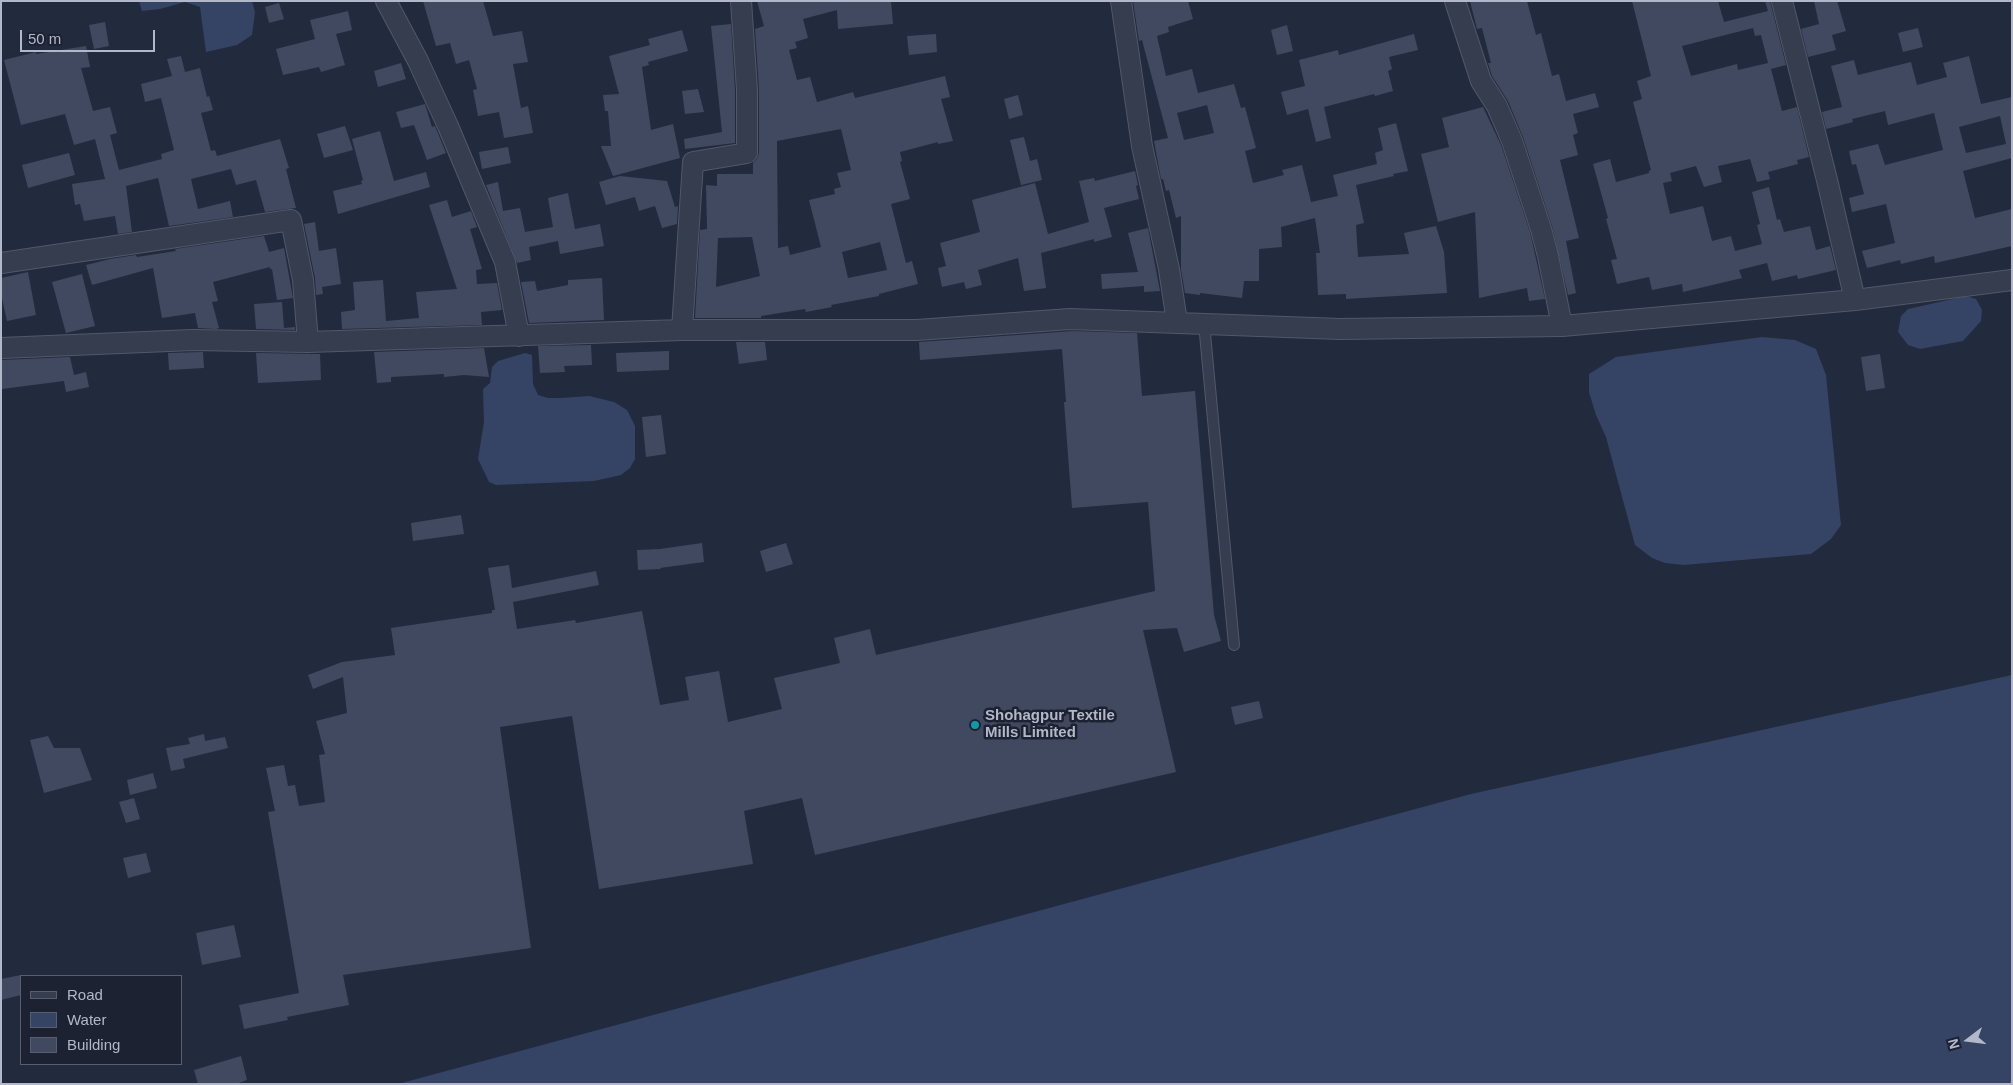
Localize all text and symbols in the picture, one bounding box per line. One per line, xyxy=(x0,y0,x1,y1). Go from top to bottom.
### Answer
scale bar xyxy=(22,20,158,52)
text: 50 m xyxy=(28,30,61,47)
place label: Shohagpur Textile Mills Limited xyxy=(985,707,1115,742)
marker: Shohagpur Textile Mills Limited xyxy=(969,719,981,731)
legend xyxy=(20,975,182,1065)
text: Road xyxy=(67,986,103,1003)
text: Water xyxy=(67,1011,106,1028)
north arrow xyxy=(1943,1015,1993,1065)
text: Building xyxy=(67,1036,120,1053)
text: N xyxy=(1944,1037,1963,1051)

